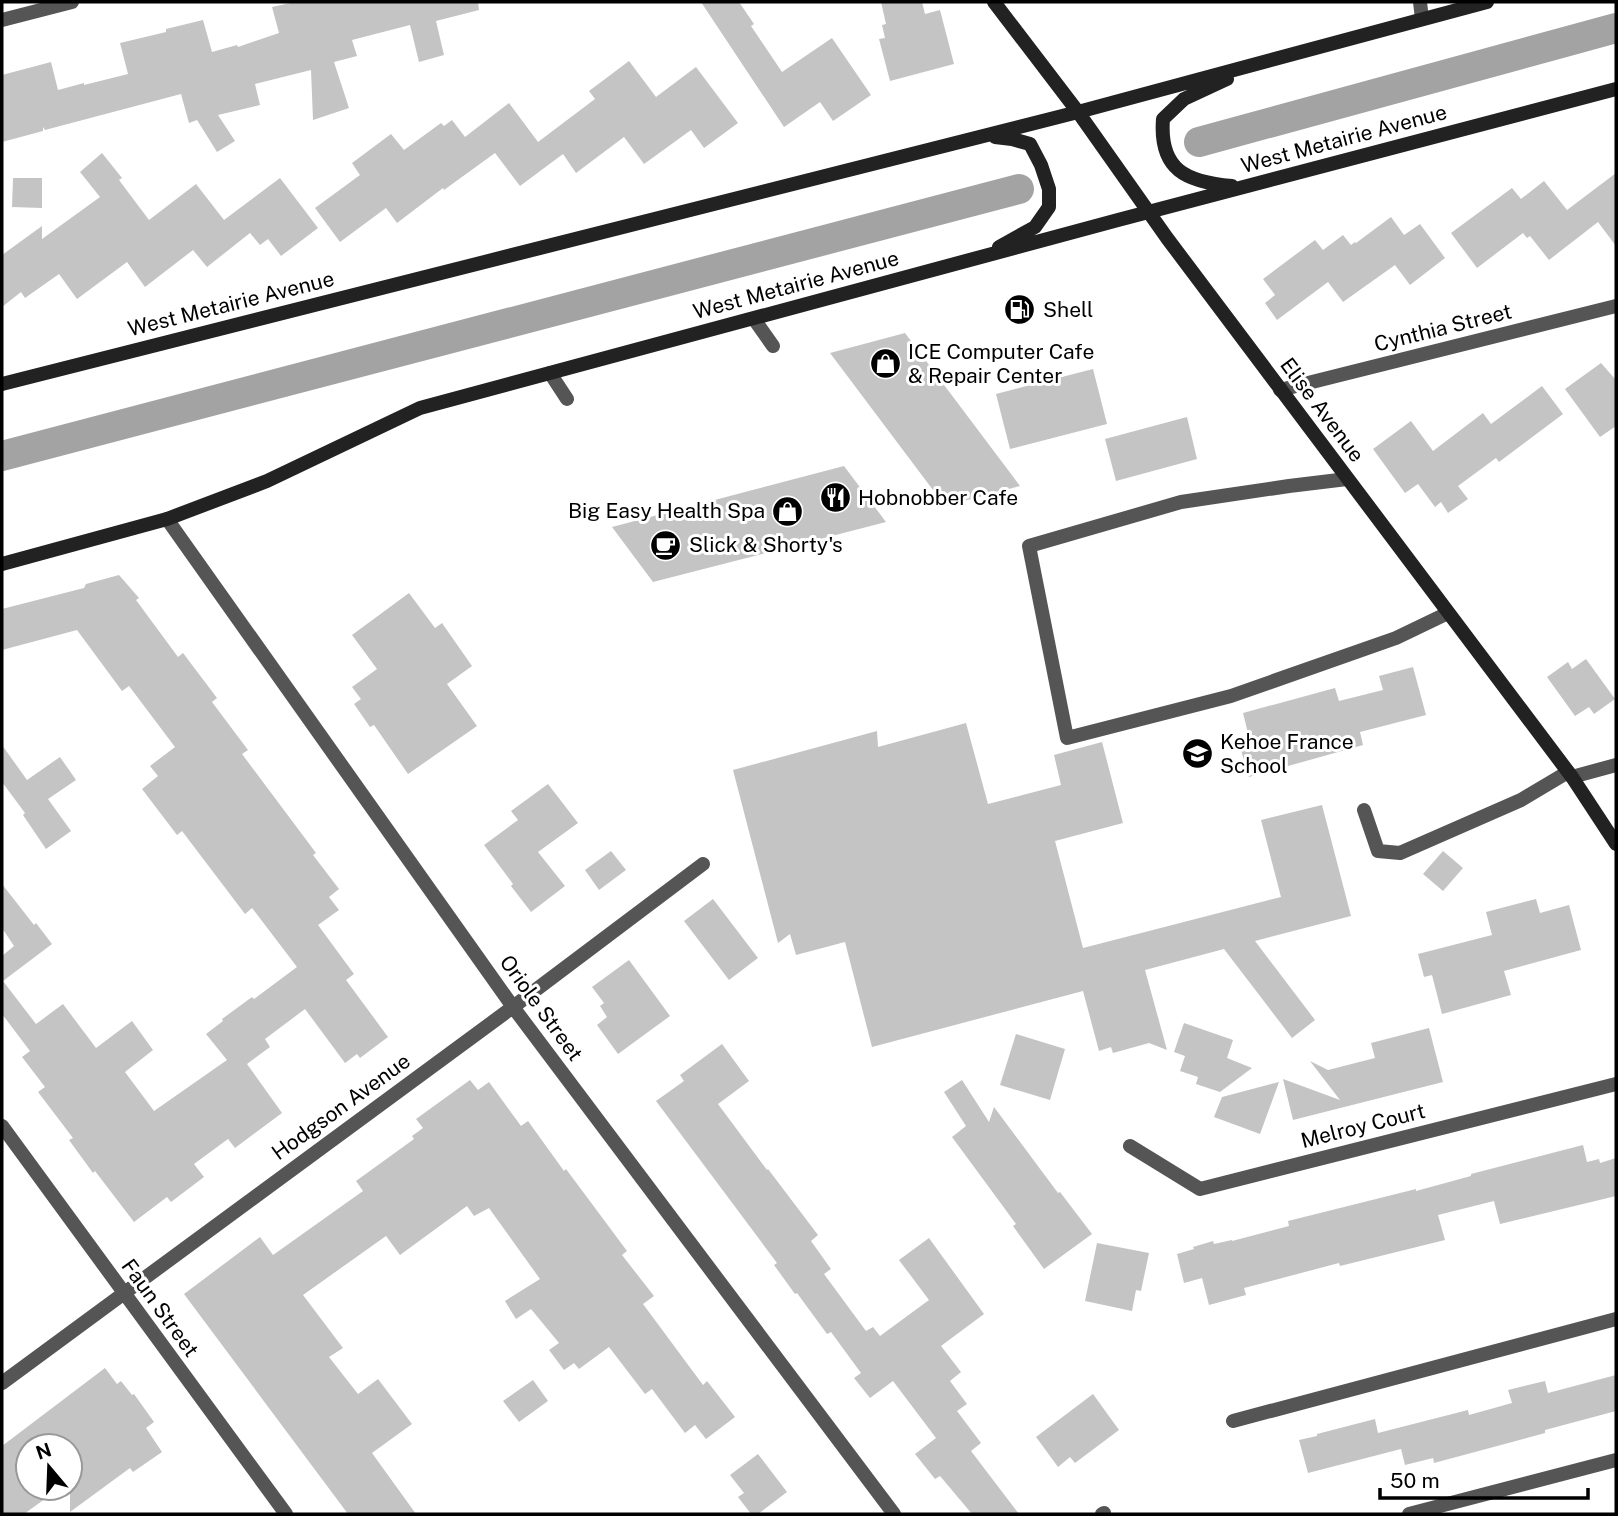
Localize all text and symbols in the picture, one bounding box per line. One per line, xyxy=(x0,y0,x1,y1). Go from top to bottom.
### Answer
street label: West Metairie Avenue xyxy=(1238,99,1449,178)
street label: West Metairie Avenue xyxy=(690,245,901,324)
street label: West Metairie Avenue xyxy=(125,266,337,341)
fuel station icon: Shell xyxy=(1003,293,1037,327)
place label: Shell xyxy=(1043,297,1093,322)
street label: Cynthia Street xyxy=(1372,298,1514,357)
place label: ICE Computer Cafe & Repair Center xyxy=(908,339,1094,388)
shop icon: ICE Computer Cafe & Repair Center xyxy=(868,347,902,381)
street label: Elise Avenue xyxy=(1275,353,1370,467)
restaurant icon: Hobnobber Cafe xyxy=(818,481,852,515)
place label: Hobnobber Cafe xyxy=(858,485,1018,510)
shop icon: Big Easy Health Spa xyxy=(771,494,805,528)
place label: Big Easy Health Spa xyxy=(568,498,765,523)
cafe icon: Slick & Shorty's xyxy=(649,528,683,562)
place label: Slick & Shorty's xyxy=(689,532,843,557)
place label: Kehoe France School xyxy=(1220,729,1354,778)
school or university icon: Kehoe France School xyxy=(1180,737,1214,771)
street label: Oriole Street xyxy=(495,950,588,1065)
street label: Hodgson Avenue xyxy=(267,1048,415,1165)
street label: Melroy Court xyxy=(1298,1098,1428,1153)
street label: Faun Street xyxy=(117,1254,204,1361)
north arrow xyxy=(14,1432,84,1502)
text: N xyxy=(33,1438,54,1464)
scale bar xyxy=(1380,1456,1588,1500)
text: 50 m xyxy=(1390,1468,1440,1493)

